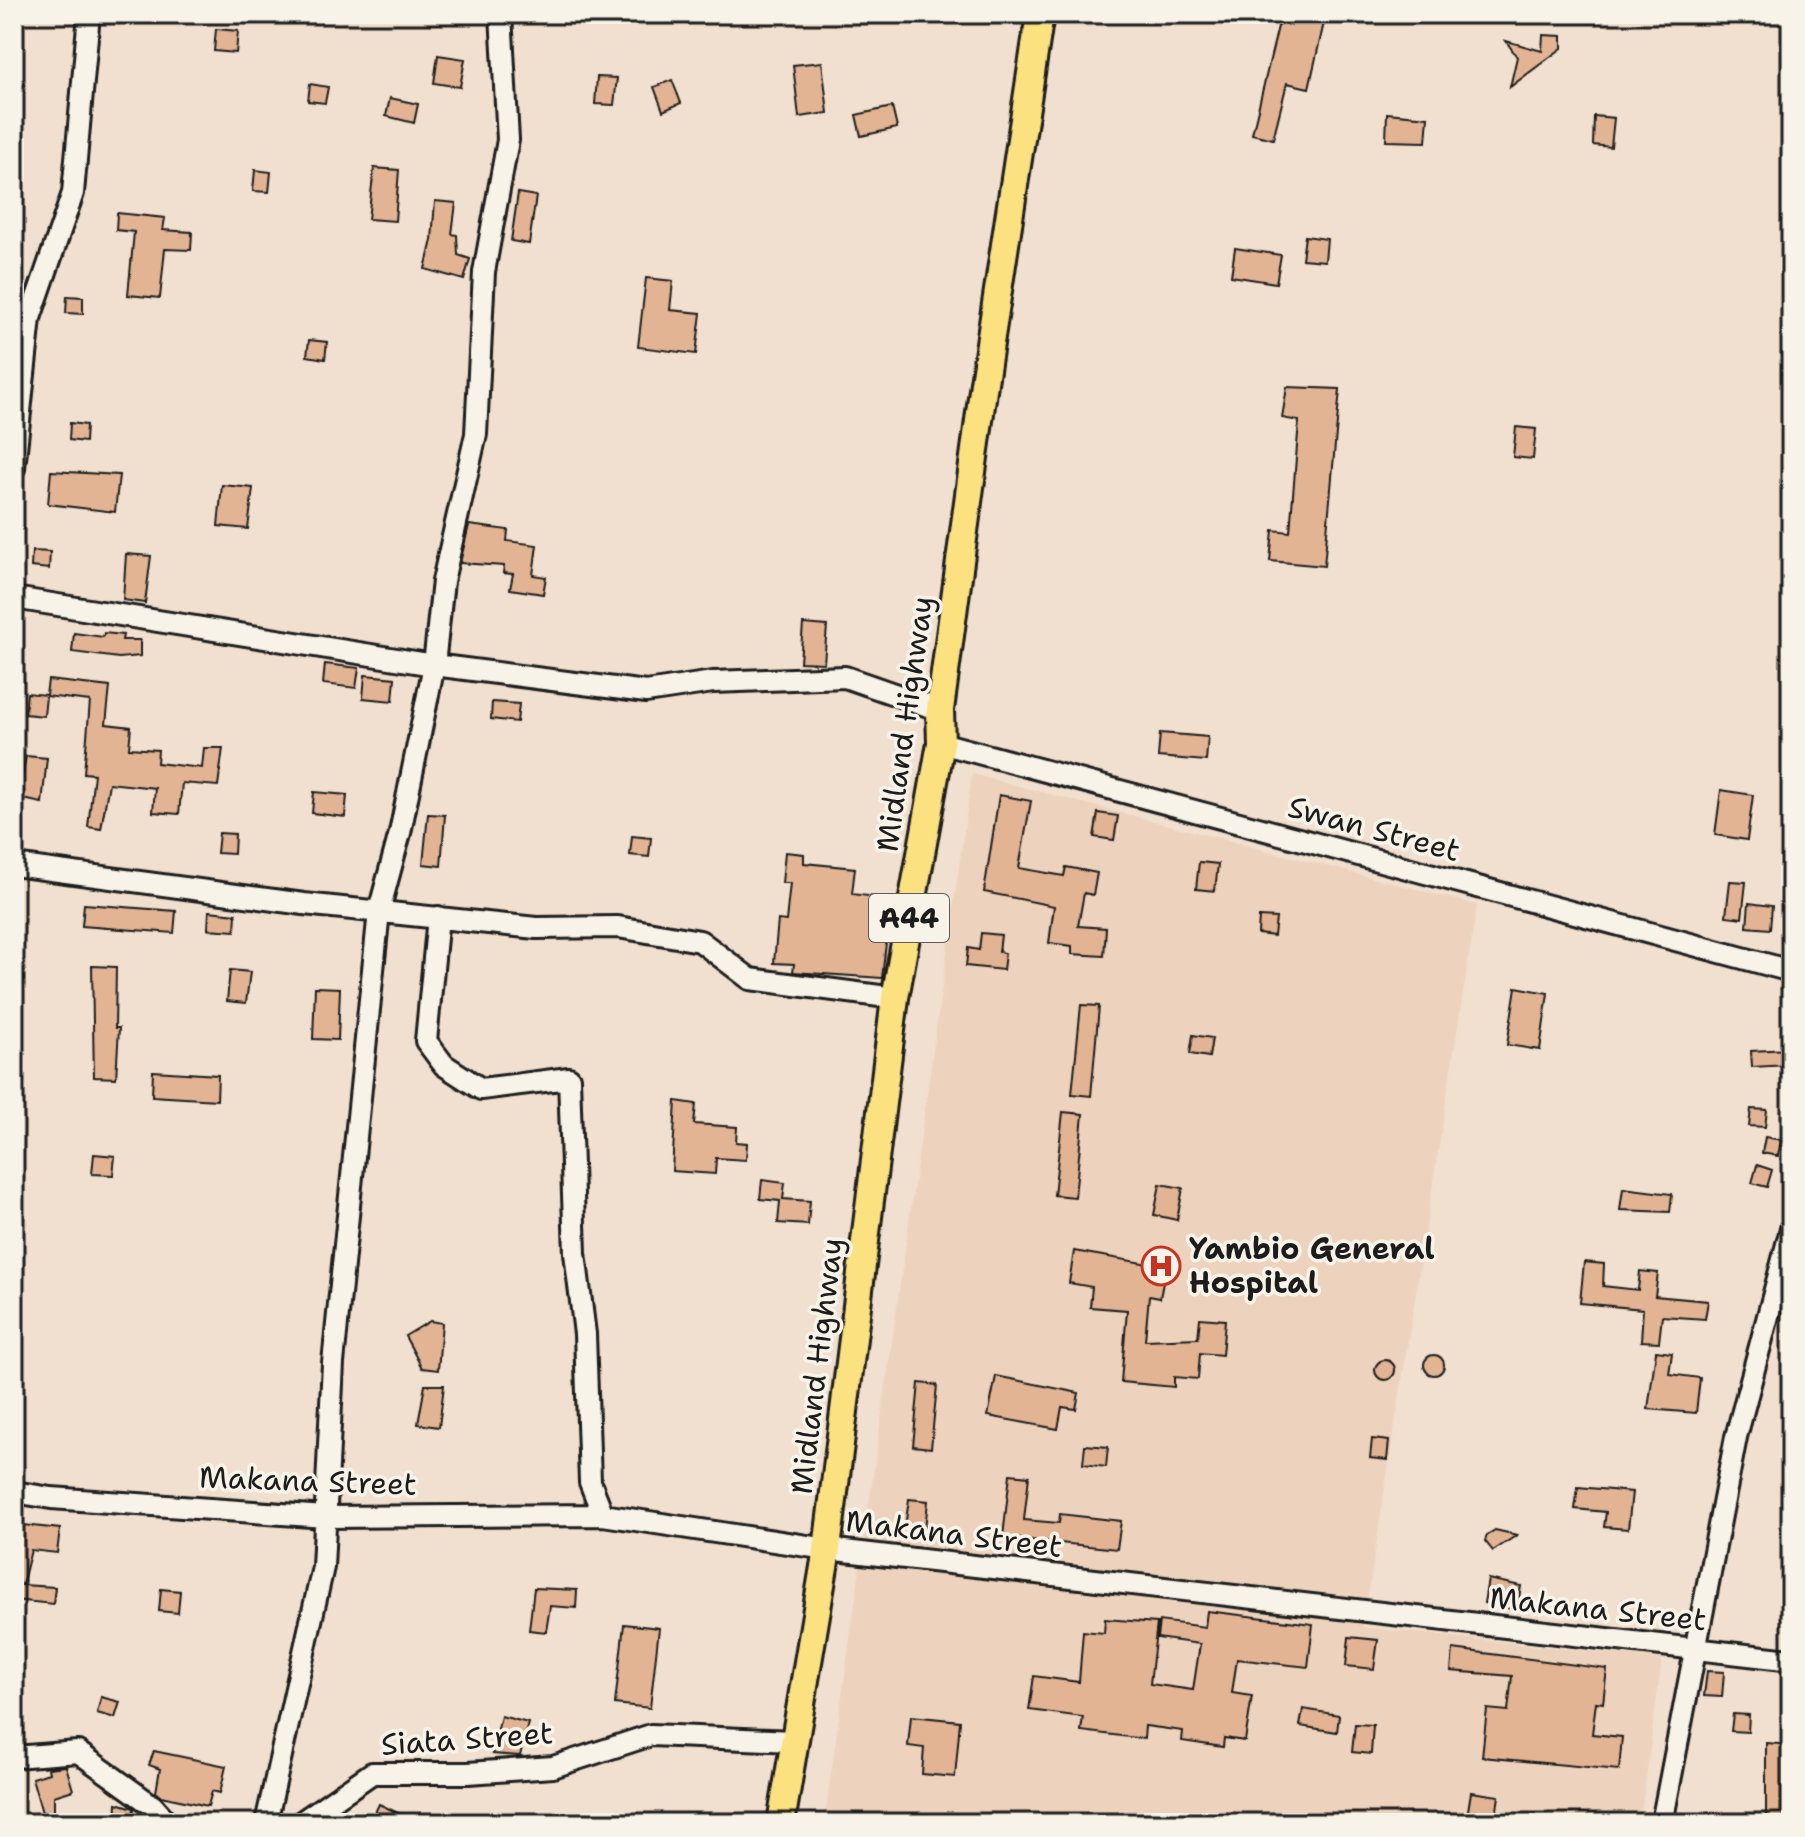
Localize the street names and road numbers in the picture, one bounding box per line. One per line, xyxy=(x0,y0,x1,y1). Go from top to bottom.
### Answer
street label: Midland Highway xyxy=(866,593,943,854)
street label: Swan Street xyxy=(1284,786,1465,871)
road number: A44 xyxy=(869,894,949,942)
street label: Midland Highway xyxy=(780,1235,853,1496)
street label: Makana Street xyxy=(199,1456,418,1505)
street label: Makana Street xyxy=(844,1500,1065,1567)
street label: Makana Street xyxy=(1488,1577,1708,1640)
street label: Siata Street xyxy=(380,1712,554,1765)

